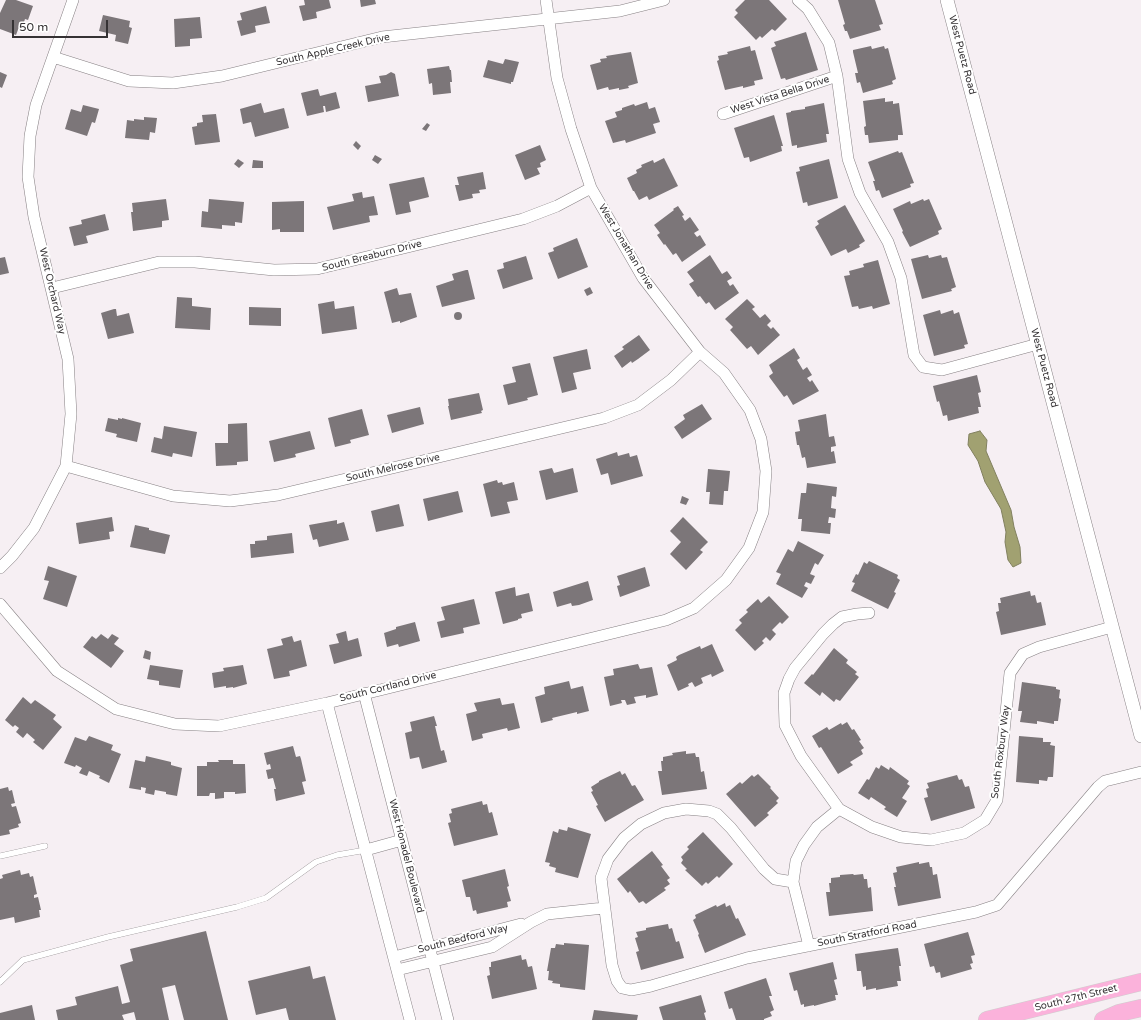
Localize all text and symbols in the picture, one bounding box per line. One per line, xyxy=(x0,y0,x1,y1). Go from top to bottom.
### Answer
scale bar xyxy=(14,12,110,38)
street label: West Puetz Road xyxy=(946,14,978,96)
text: 50 m xyxy=(19,20,48,34)
street label: South Apple Creek Drive xyxy=(275,31,391,69)
street label: West Vista Bella Drive xyxy=(729,73,831,117)
street label: West Jonathan Drive xyxy=(596,202,656,292)
street label: South Breaburn Drive xyxy=(321,238,423,274)
street label: West Orchard Way xyxy=(36,247,68,335)
street label: West Puetz Road xyxy=(1028,327,1060,409)
street label: South Melrose Drive xyxy=(345,451,441,485)
street label: South Cortland Drive xyxy=(338,669,438,705)
street label: South Roxbury Way xyxy=(989,705,1013,799)
street label: West Honadel Boulevard xyxy=(386,798,426,914)
street label: South Stratford Road xyxy=(816,918,918,950)
street label: South Bedford Way xyxy=(417,922,509,956)
street label: South 27th Street xyxy=(1034,982,1118,1014)

